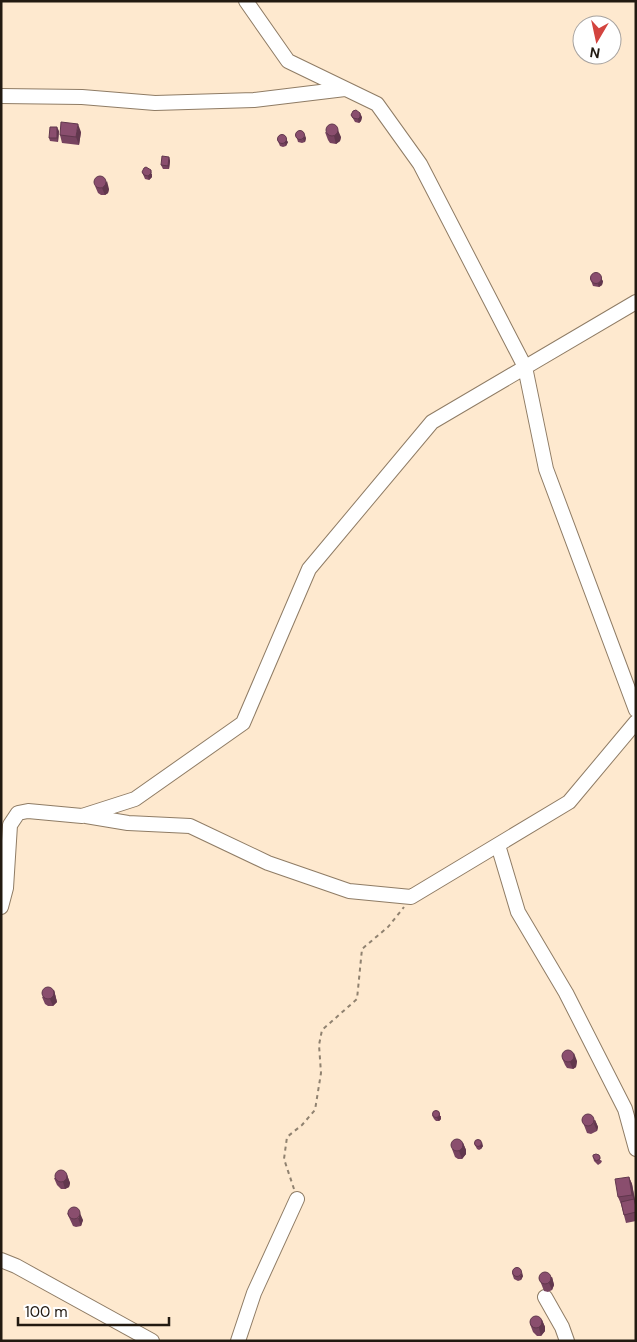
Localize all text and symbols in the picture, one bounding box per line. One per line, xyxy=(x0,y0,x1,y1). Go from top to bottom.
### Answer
north arrow xyxy=(572,15,622,65)
text: N xyxy=(589,43,601,63)
scale bar xyxy=(18,1294,169,1326)
text: 100 m xyxy=(25,1302,68,1322)

